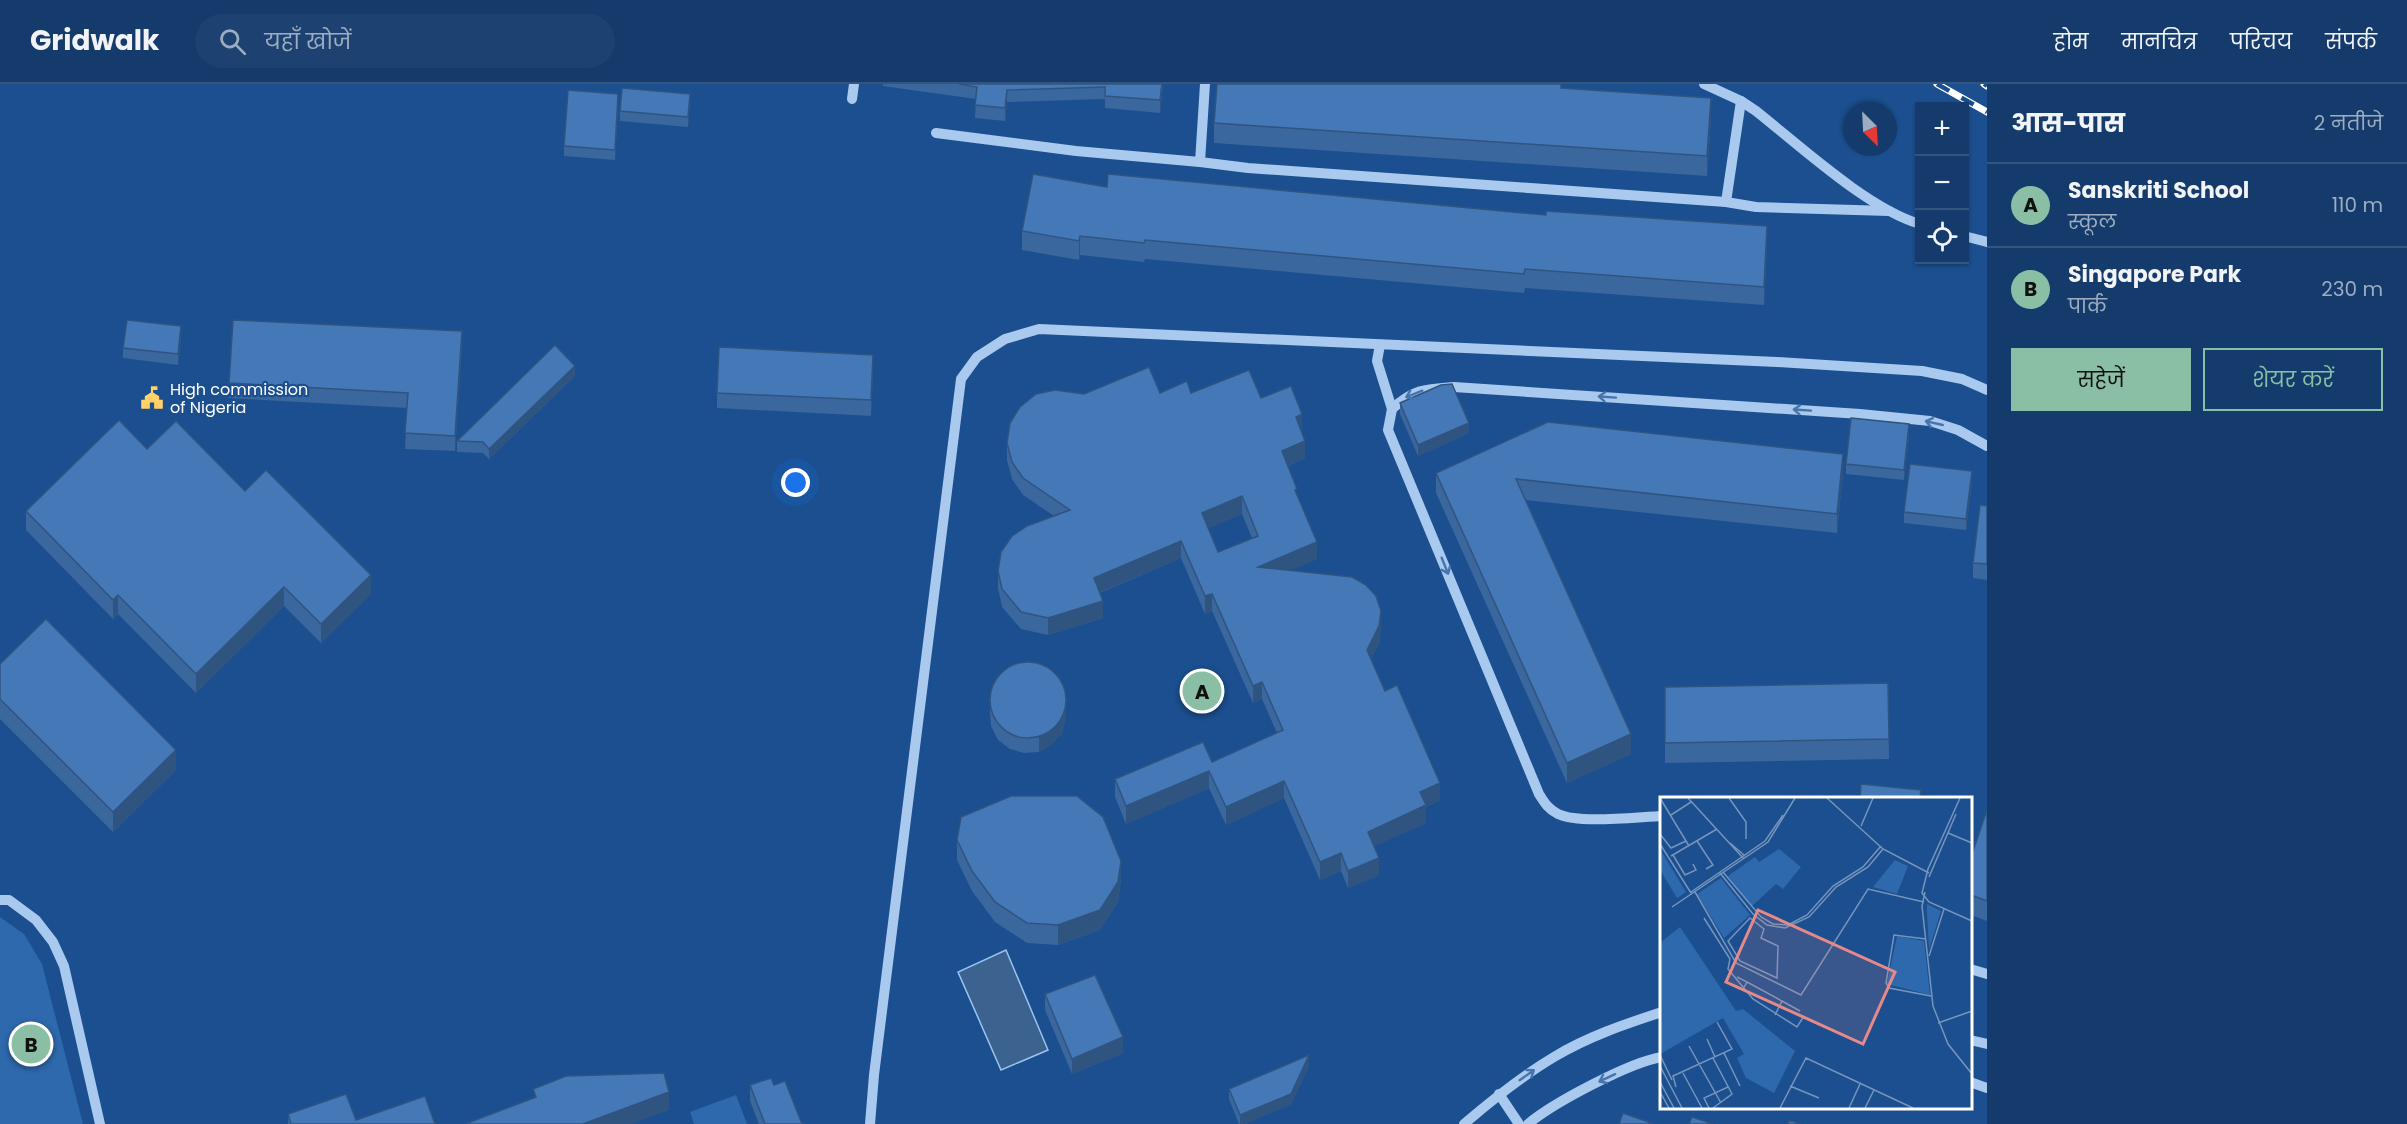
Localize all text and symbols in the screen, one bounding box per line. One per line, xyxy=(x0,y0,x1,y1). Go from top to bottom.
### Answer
search box xyxy=(195,14,615,68)
text: Gridwalk xyxy=(30,21,159,60)
icon: search xyxy=(216,25,249,58)
text: यहाँ खोजें xyxy=(264,26,351,57)
text: होम xyxy=(2054,27,2089,56)
text: मानचित्र xyxy=(2122,27,2197,56)
text: परिचय xyxy=(2230,27,2292,56)
text: संपर्क xyxy=(2325,27,2377,56)
north arrow xyxy=(1843,102,1897,156)
map controls xyxy=(1915,102,1969,264)
button: + xyxy=(1915,102,1969,156)
text: आस-पास xyxy=(2011,105,2125,141)
text: 2 नतीजे xyxy=(2314,109,2383,137)
button: − xyxy=(1915,156,1969,210)
text: Sanskriti School xyxy=(2068,175,2249,206)
text: A xyxy=(2023,191,2038,219)
text: 110 m xyxy=(2332,191,2383,219)
text: स्कूल xyxy=(2068,208,2116,236)
button: locate xyxy=(1915,210,1969,264)
text: Singapore Park xyxy=(2068,259,2241,290)
text: B xyxy=(2024,275,2037,303)
text: 230 m xyxy=(2321,275,2383,303)
text: पार्क xyxy=(2068,292,2107,320)
button: सहेजें xyxy=(2011,348,2191,411)
button: शेयर करें xyxy=(2203,348,2383,411)
place label: High commission of Nigeria xyxy=(170,378,308,419)
public building icon: High commission of Nigeria xyxy=(139,385,165,411)
one-way arrow xyxy=(1405,390,1423,401)
one-way arrow xyxy=(1597,392,1617,403)
one-way arrow xyxy=(1792,405,1812,416)
one-way arrow xyxy=(1925,417,1944,428)
your location xyxy=(781,468,810,497)
one-way arrow xyxy=(1440,556,1451,575)
pin: A xyxy=(1182,668,1222,714)
inset map xyxy=(1660,797,1972,1109)
pin: B xyxy=(12,1022,51,1066)
one-way arrow xyxy=(1518,1069,1534,1081)
one-way arrow xyxy=(1599,1073,1617,1085)

